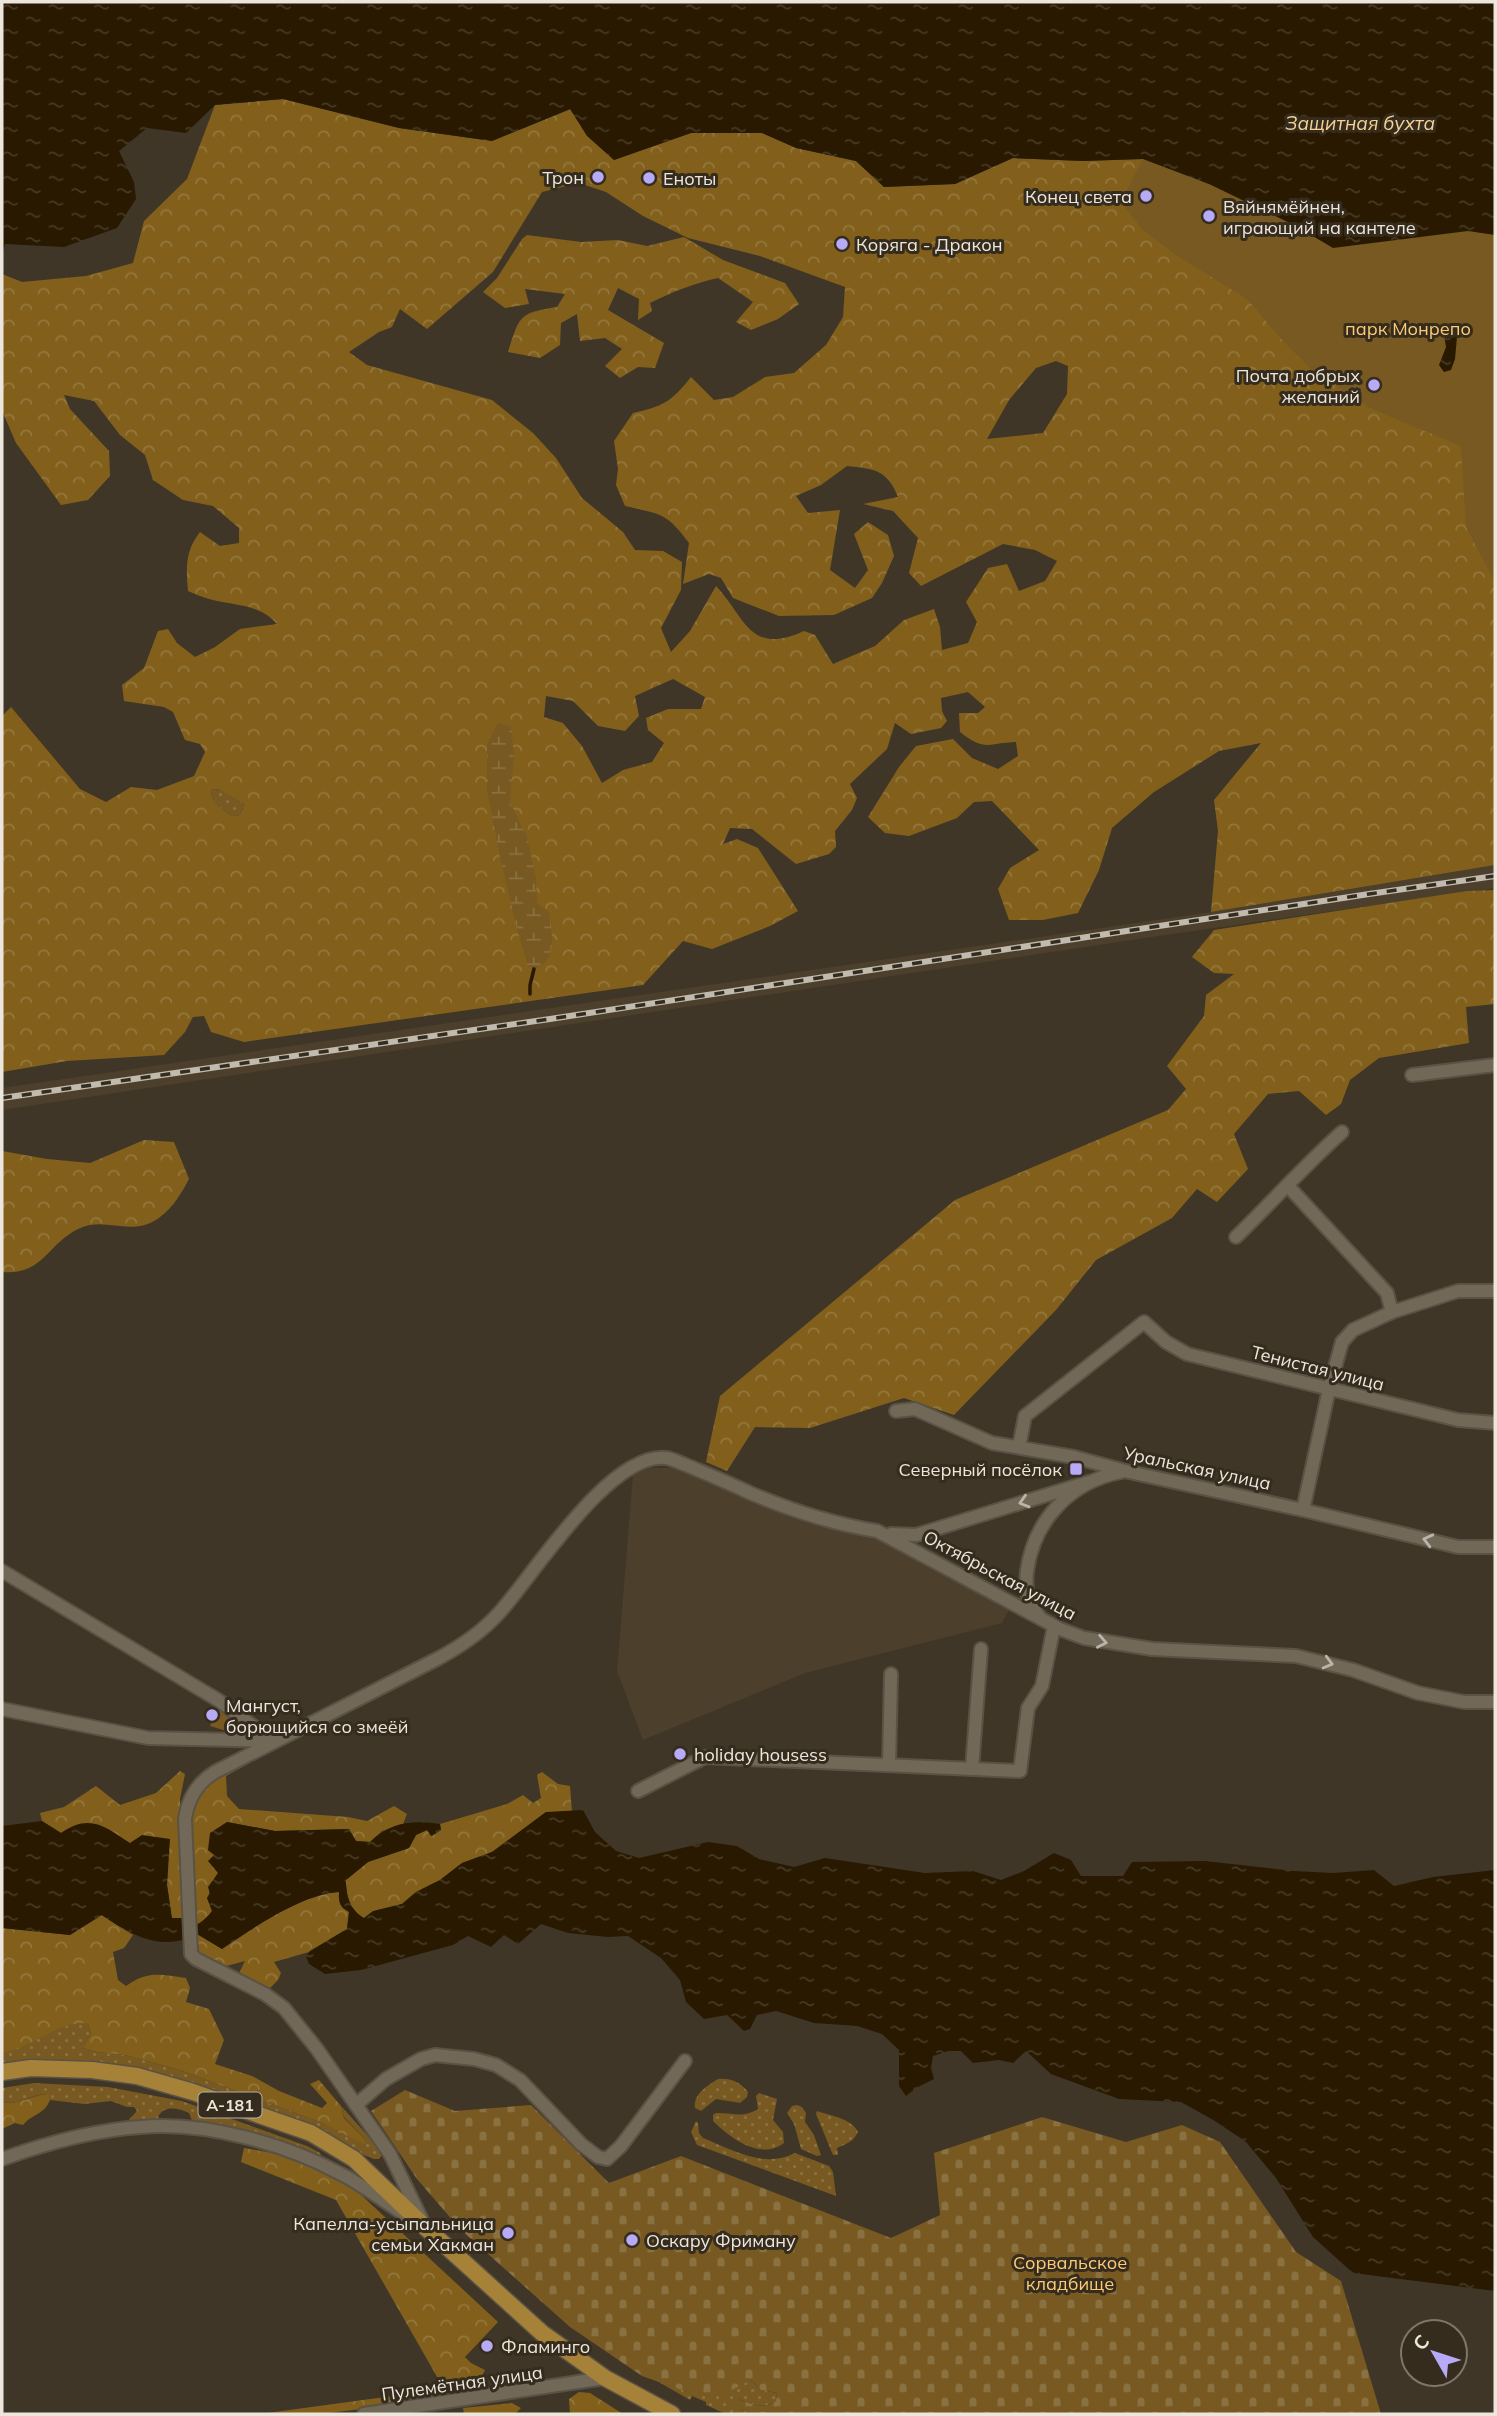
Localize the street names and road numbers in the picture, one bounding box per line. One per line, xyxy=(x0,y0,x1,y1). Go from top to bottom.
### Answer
street label: Тенистая улица xyxy=(1249,1340,1387,1396)
street label: Уральская улица xyxy=(1120,1441,1273,1495)
street label: Октябрьская улица xyxy=(920,1525,1080,1625)
road number: А-181 xyxy=(198,2092,262,2118)
street label: Пулемётная улица xyxy=(380,2360,544,2406)

